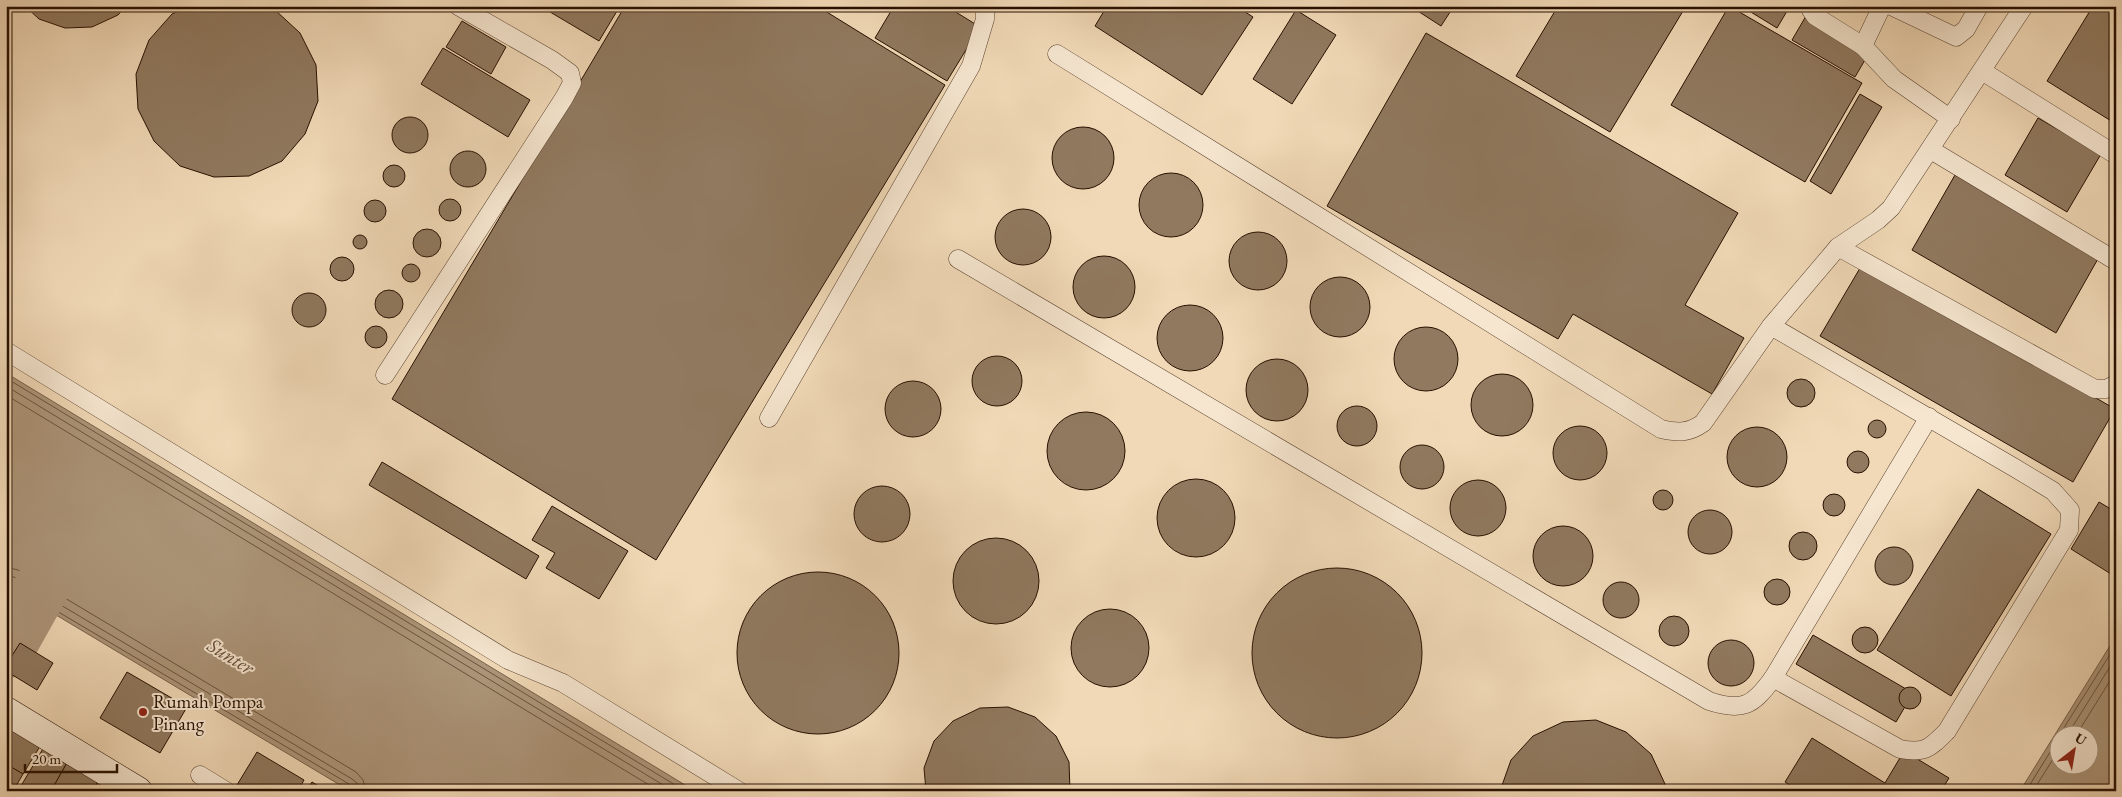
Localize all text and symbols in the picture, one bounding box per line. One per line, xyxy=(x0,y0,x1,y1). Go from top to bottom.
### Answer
water label: Sunter xyxy=(202,631,260,681)
place label: Rumah Pompa Pinang xyxy=(153,689,264,736)
marker: Rumah Pompa Pinang xyxy=(137,706,149,718)
north arrow xyxy=(2050,724,2100,774)
text: U xyxy=(2072,728,2090,750)
scale bar xyxy=(25,742,118,774)
text: 20 m xyxy=(32,749,61,768)

